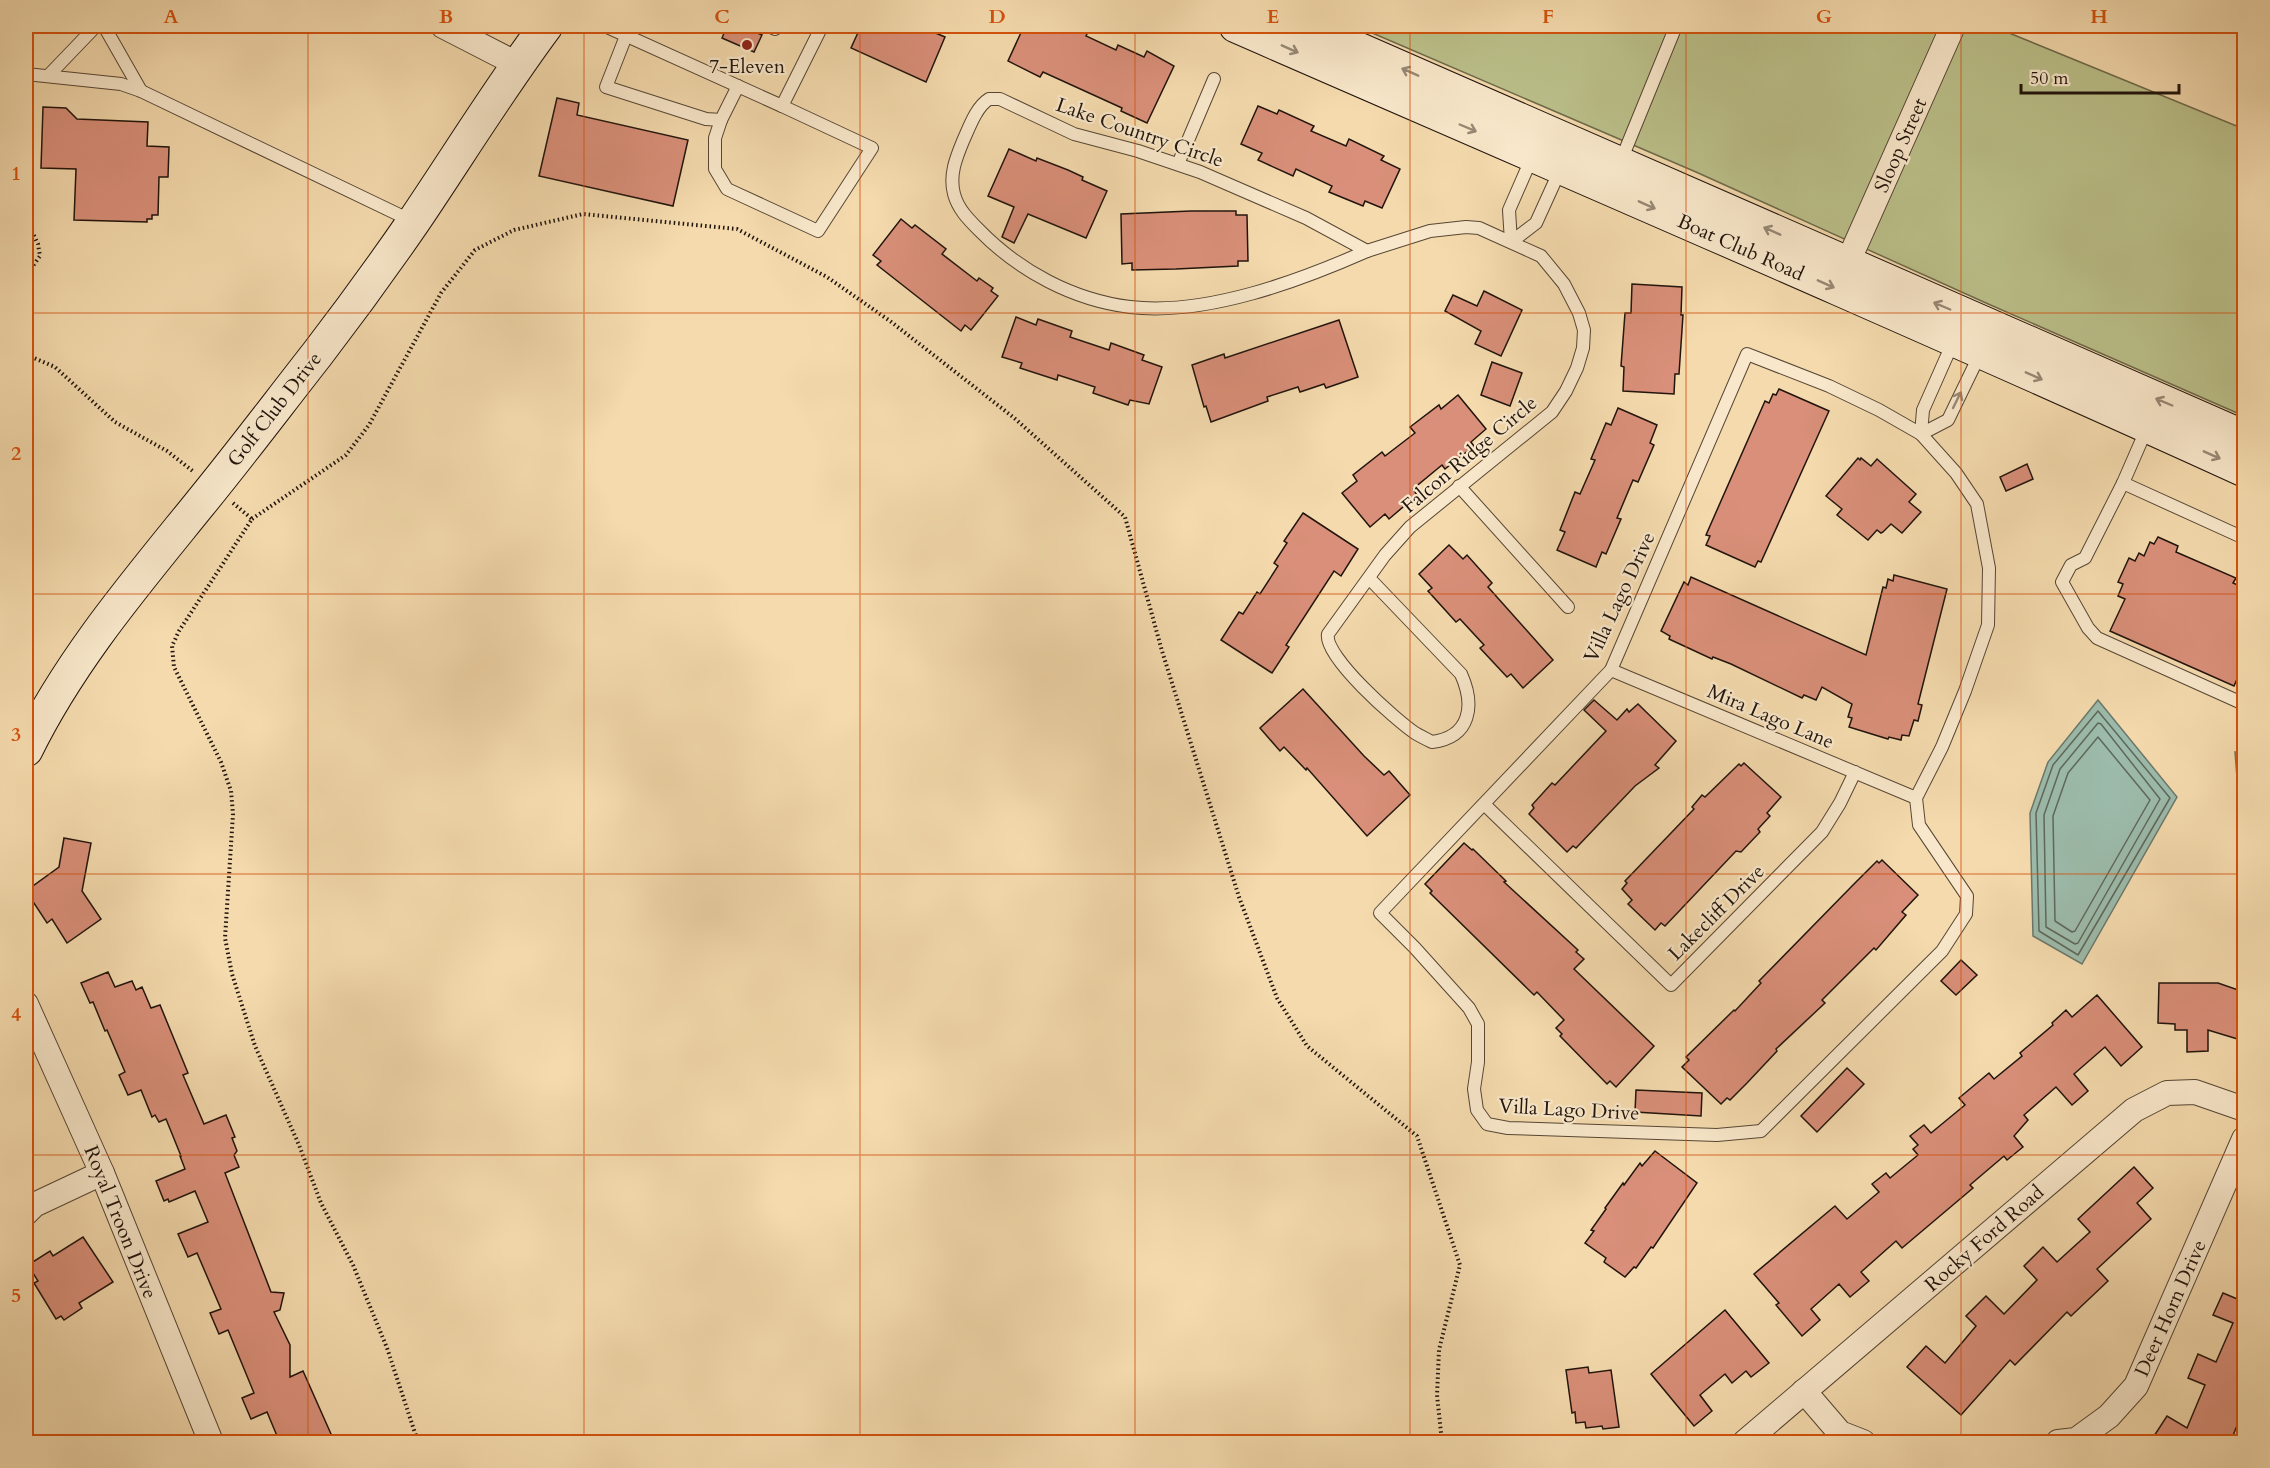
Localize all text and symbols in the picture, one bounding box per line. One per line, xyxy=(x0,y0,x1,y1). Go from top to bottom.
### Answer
text: A xyxy=(163,3,179,30)
text: B xyxy=(439,3,453,30)
text: C xyxy=(714,3,730,30)
text: D xyxy=(988,3,1006,30)
text: E xyxy=(1267,3,1279,30)
text: F xyxy=(1542,3,1554,30)
text: G xyxy=(1816,3,1832,30)
text: H xyxy=(2090,3,2108,30)
marker: 7-Eleven xyxy=(740,38,754,52)
one-way arrow xyxy=(1280,44,1299,55)
place label: 7-Eleven xyxy=(709,53,786,80)
scale bar xyxy=(2021,57,2178,95)
one-way arrow xyxy=(1402,65,1420,77)
text: 50 m xyxy=(2030,66,2069,91)
street label: Lake Country Circle xyxy=(1053,91,1227,174)
street label: Sloop Street xyxy=(1868,93,1934,197)
one-way arrow xyxy=(1459,123,1477,134)
text: 1 xyxy=(11,160,21,187)
one-way arrow xyxy=(1638,200,1656,212)
street label: Boat Club Road xyxy=(1673,207,1809,288)
one-way arrow xyxy=(1763,225,1781,236)
one-way arrow xyxy=(1816,279,1834,291)
one-way arrow xyxy=(1934,300,1952,311)
street label: Golf Club Drive xyxy=(221,346,328,472)
one-way arrow xyxy=(2024,371,2042,383)
street label: Falcon Ridge Circle xyxy=(1396,390,1543,519)
one-way arrow xyxy=(1952,392,1964,410)
one-way arrow xyxy=(2155,396,2173,407)
text: 2 xyxy=(11,440,21,467)
one-way arrow xyxy=(2203,451,2221,462)
street label: Villa Lago Drive xyxy=(1577,528,1661,667)
street label: Mira Lago Lane xyxy=(1703,678,1838,755)
text: 3 xyxy=(11,721,21,748)
street label: Lakecliff Drive xyxy=(1662,858,1770,966)
text: 4 xyxy=(11,1001,21,1028)
street label: Villa Lago Drive xyxy=(1498,1092,1640,1127)
street label: Royal Troon Drive xyxy=(77,1142,164,1303)
street label: Rocky Ford Road xyxy=(1919,1179,2050,1298)
street label: Deer Horn Drive xyxy=(2128,1236,2213,1381)
text: 5 xyxy=(11,1282,21,1309)

